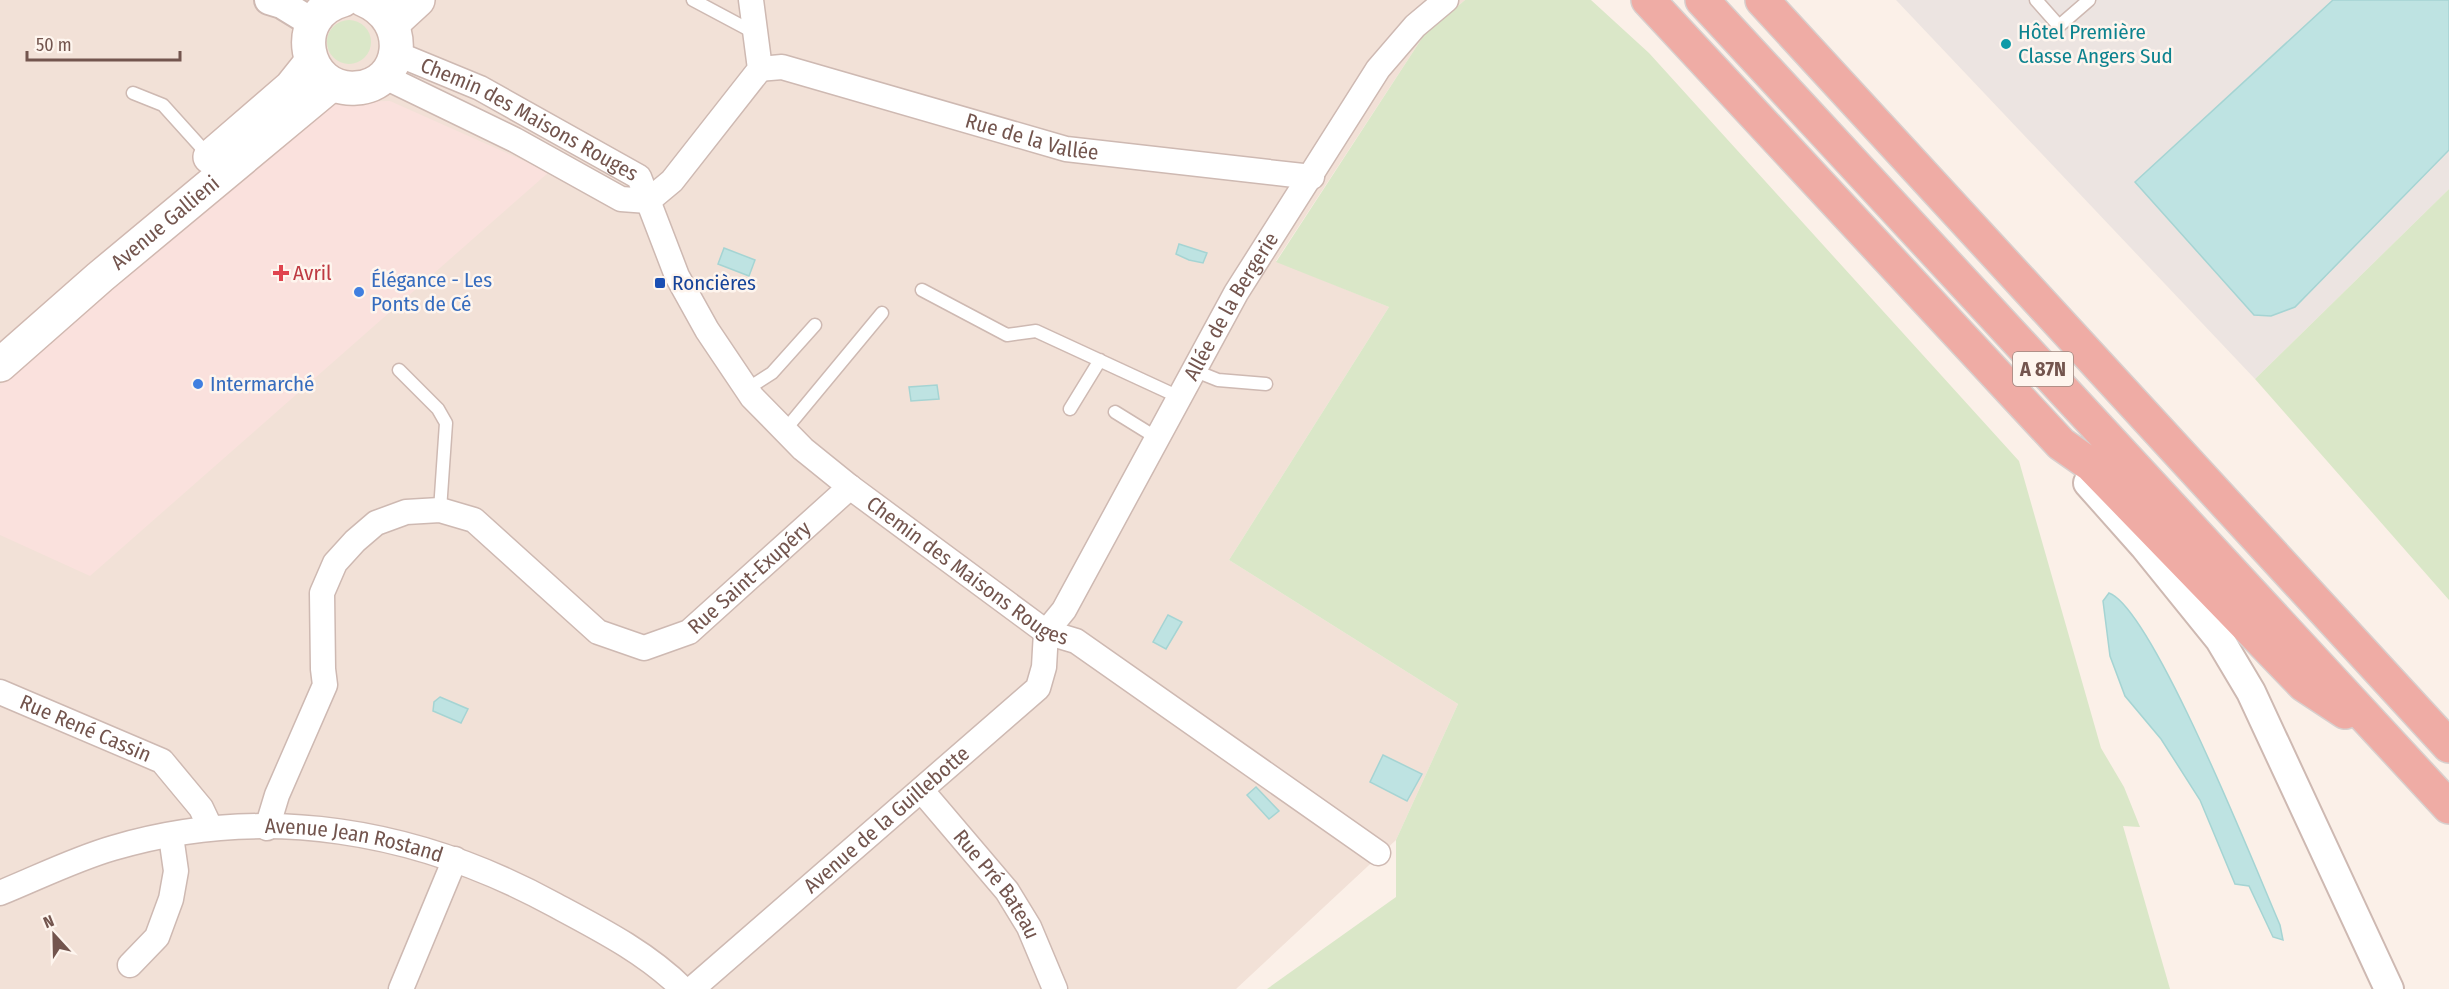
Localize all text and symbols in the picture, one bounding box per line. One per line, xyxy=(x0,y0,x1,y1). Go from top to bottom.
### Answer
place label: Hôtel Première Classe Angers Sud xyxy=(2018,19,2173,69)
scale bar xyxy=(27,24,180,62)
text: 50 m xyxy=(36,34,72,56)
marker: Hôtel Première Classe Angers Sud xyxy=(1999,37,2013,51)
street label: Chemin des Maisons Rouges xyxy=(417,52,643,187)
street label: Rue de la Vallée xyxy=(962,108,1100,166)
street label: Avenue Gallieni xyxy=(106,170,225,275)
street label: Allée de la Bergerie xyxy=(1178,227,1284,385)
place label: Avril xyxy=(293,260,332,286)
marker: Avril xyxy=(274,266,288,280)
place label: Élégance - Les Ponts de Cé xyxy=(371,267,492,317)
place label: Roncières xyxy=(672,270,756,296)
marker: Roncières xyxy=(653,276,667,290)
marker: Élégance - Les Ponts de Cé xyxy=(352,285,366,299)
road number: A 87N xyxy=(2013,352,2073,386)
place label: Intermarché xyxy=(210,371,314,397)
marker: Intermarché xyxy=(191,377,205,391)
street label: Chemin des Maisons Rouges xyxy=(861,491,1071,651)
street label: Rue Saint-Exupéry xyxy=(682,515,817,640)
street label: Rue René Cassin xyxy=(16,689,155,768)
street label: Avenue de la Guillebotte xyxy=(798,741,975,899)
street label: Avenue Jean Rostand xyxy=(265,813,446,868)
street label: Rue Pré Bateau xyxy=(948,824,1046,943)
north arrow xyxy=(24,905,84,965)
text: N xyxy=(41,911,57,932)

